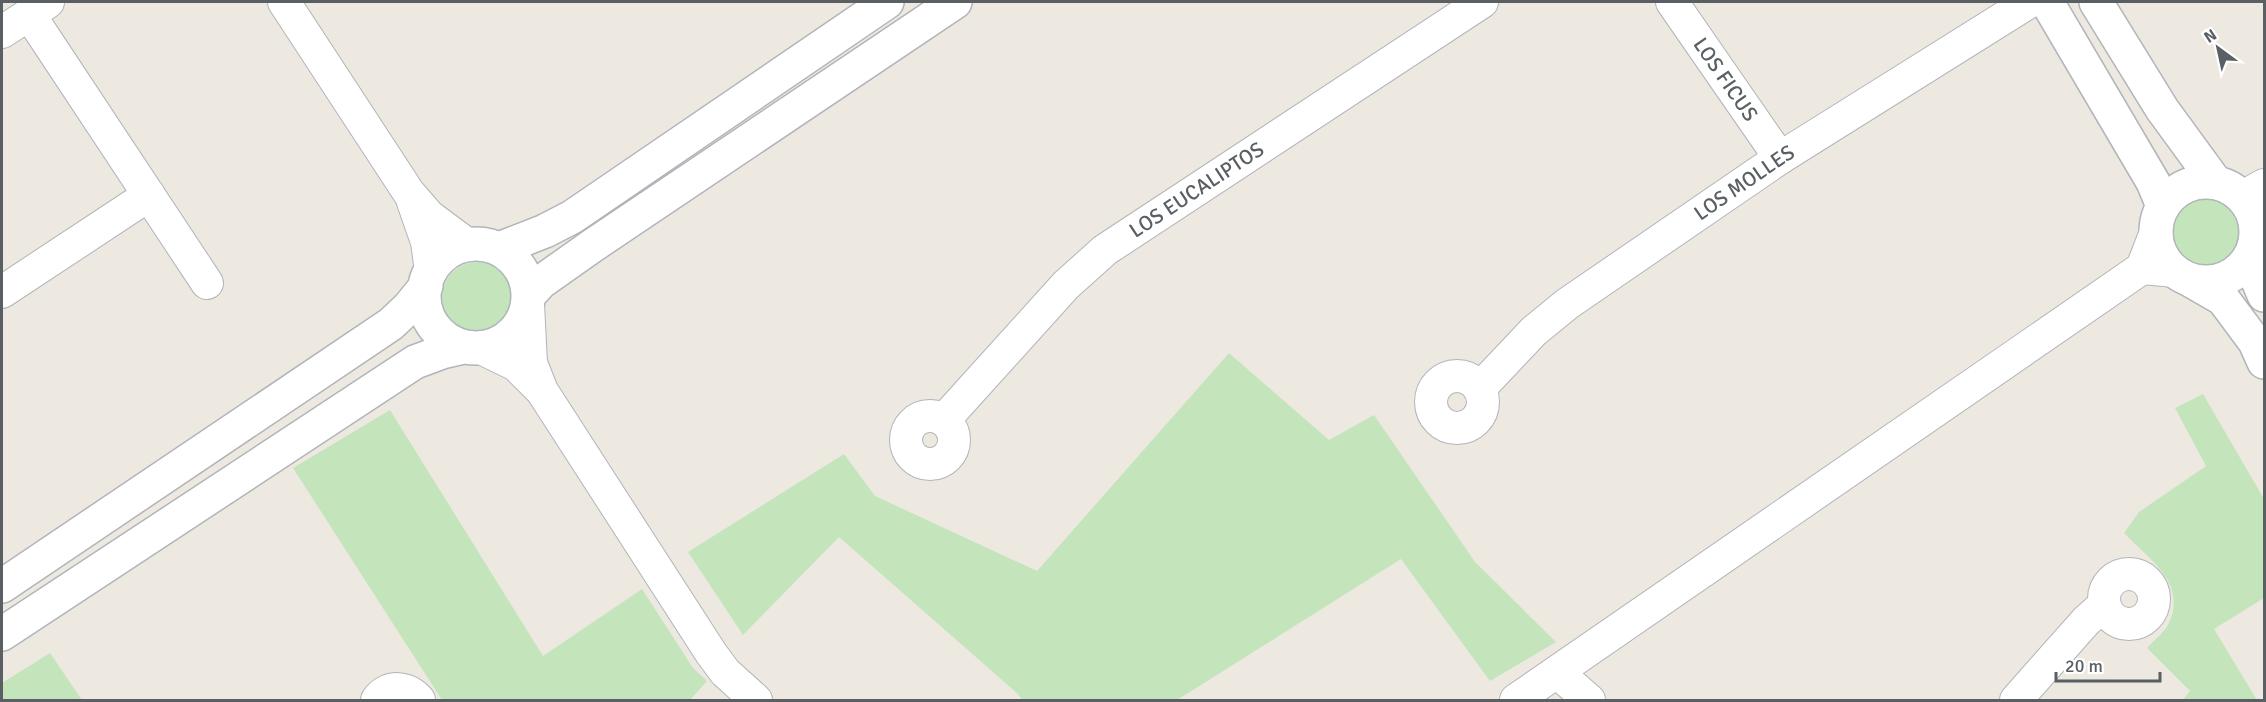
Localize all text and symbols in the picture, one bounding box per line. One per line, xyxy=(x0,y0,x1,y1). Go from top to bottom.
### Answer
north arrow xyxy=(2188,18,2248,78)
text: N xyxy=(2200,25,2220,48)
street label: LOS FICUS xyxy=(1687,32,1764,126)
street label: LOS EUCALIPTOS xyxy=(1124,136,1269,243)
street label: LOS MOLLES xyxy=(1689,139,1799,226)
scale bar xyxy=(2056,645,2160,683)
text: 20 m xyxy=(2065,655,2103,677)

